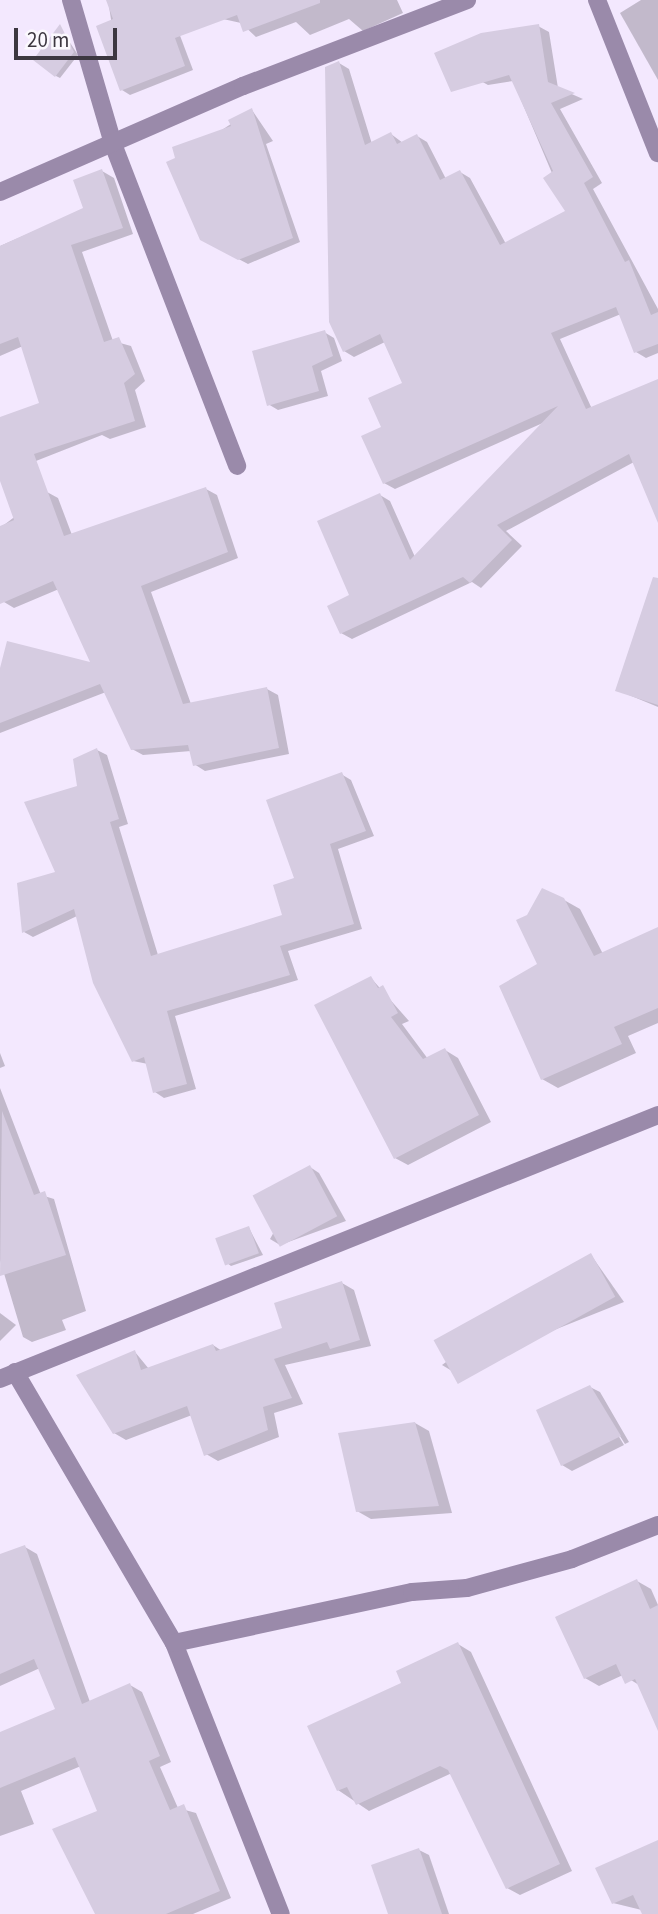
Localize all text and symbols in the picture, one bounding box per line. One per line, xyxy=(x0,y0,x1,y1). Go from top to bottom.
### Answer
scale bar xyxy=(18,14,121,58)
text: 20 m xyxy=(27,25,69,55)

